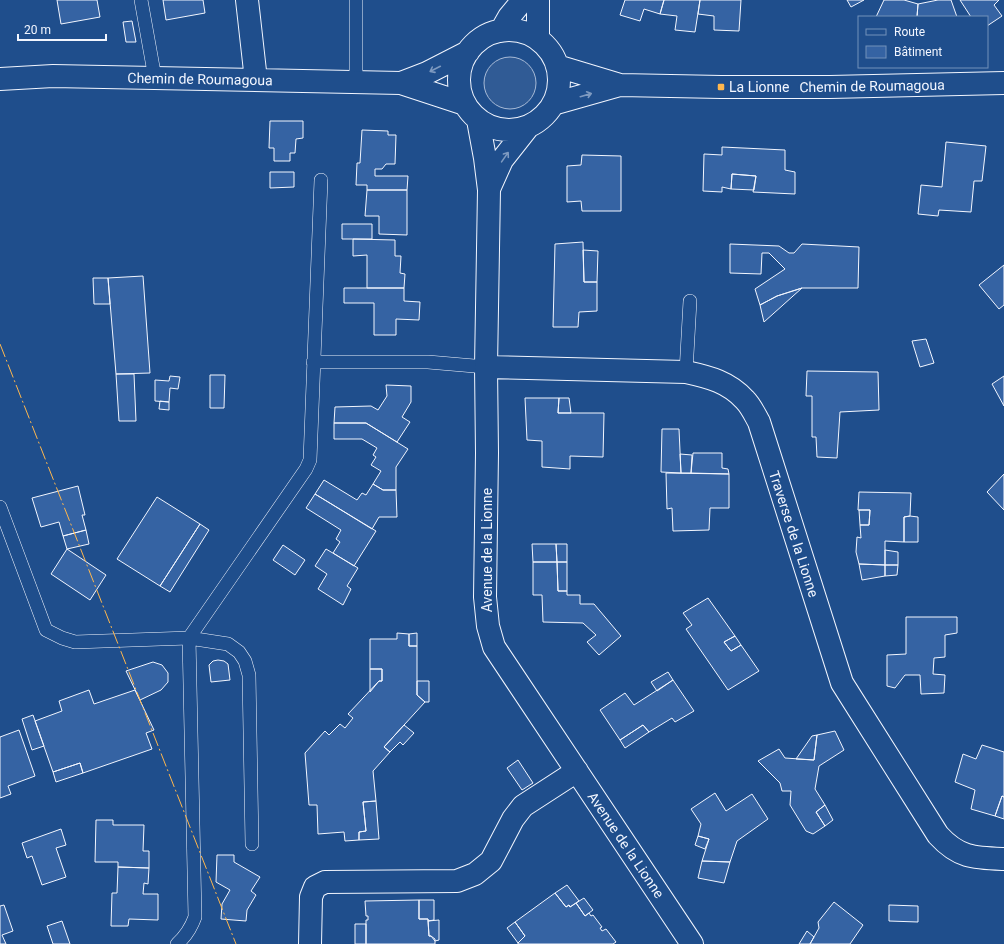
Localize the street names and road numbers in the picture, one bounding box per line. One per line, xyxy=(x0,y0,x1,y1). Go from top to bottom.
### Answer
street label: Chemin de Roumagoua xyxy=(127,70,273,88)
street label: Chemin de Roumagoua xyxy=(799,77,945,95)
street label: Traverse de la Lionne xyxy=(766,469,822,599)
street label: Avenue de la Lionne xyxy=(479,488,495,612)
street label: Avenue de la Lionne xyxy=(585,789,667,901)

